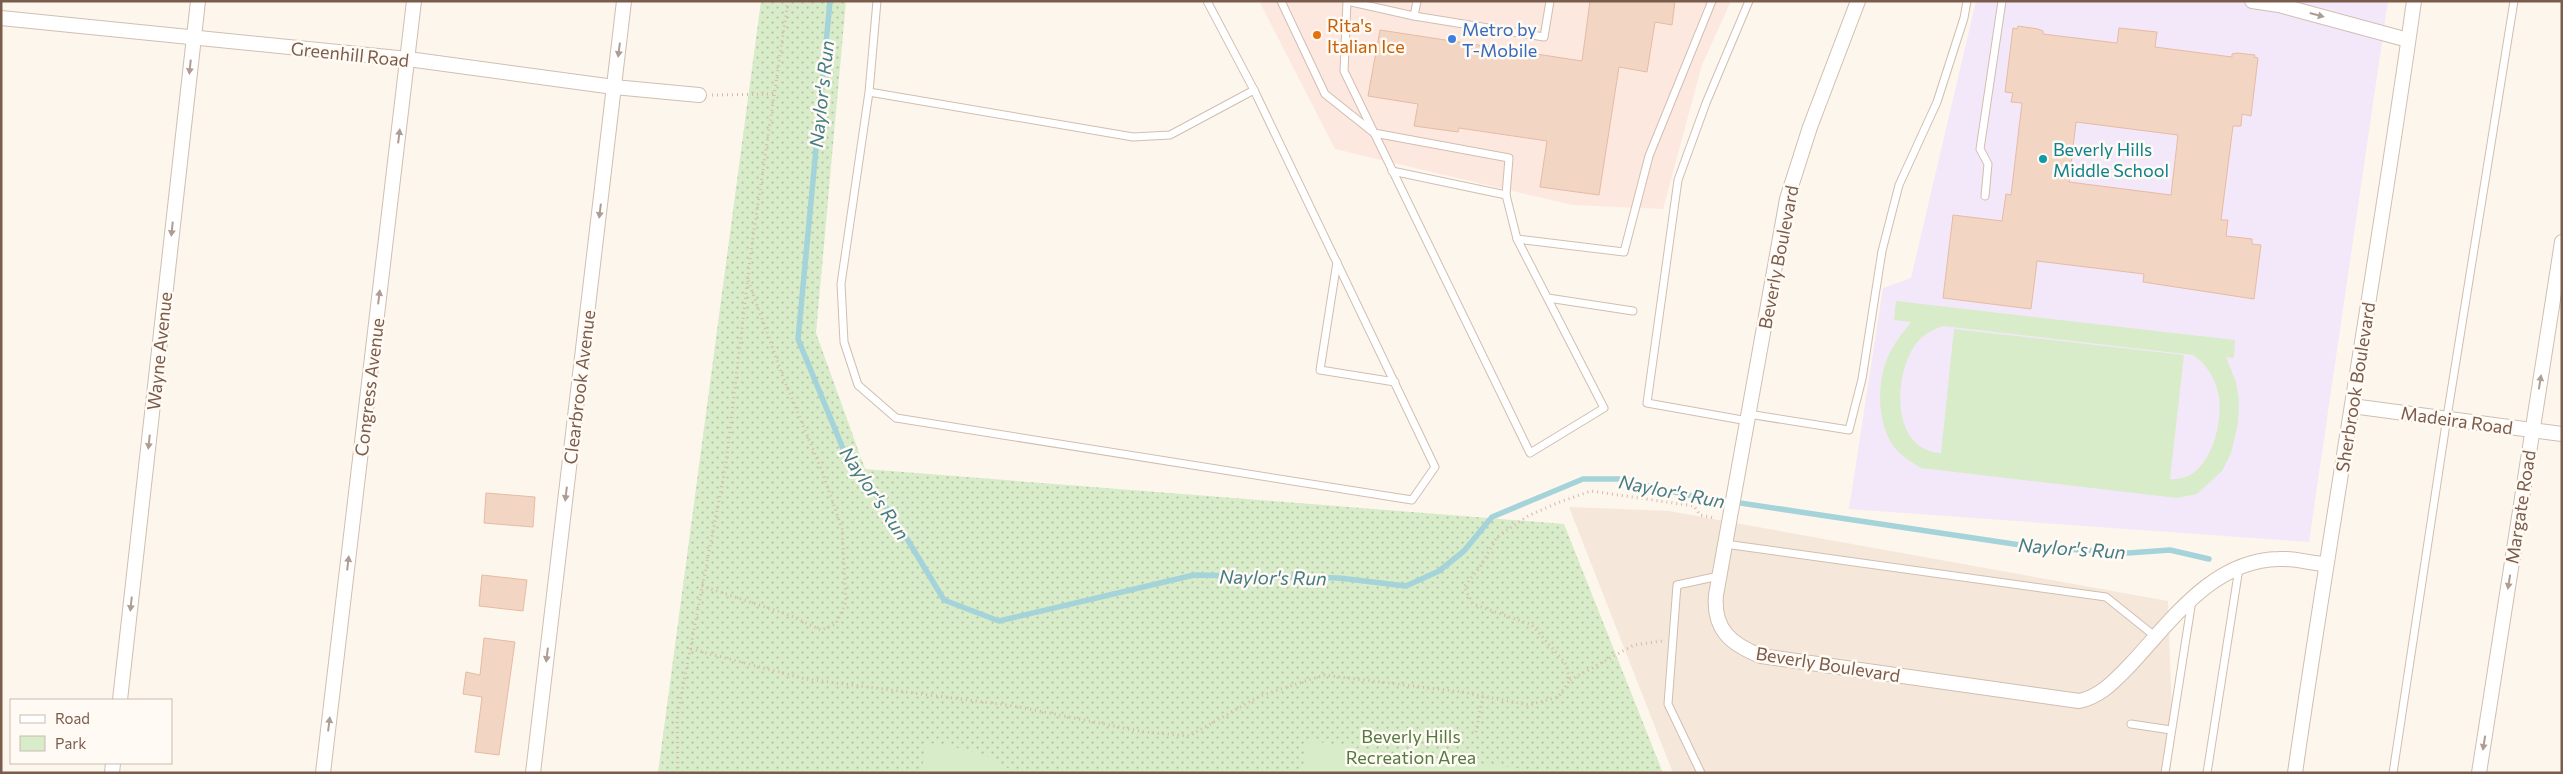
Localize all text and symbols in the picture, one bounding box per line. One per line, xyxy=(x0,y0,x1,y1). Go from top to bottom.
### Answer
one-way arrow xyxy=(2309,11,2324,19)
place label: Rita's Italian Ice xyxy=(1327,14,1405,57)
place label: Metro by T-Mobile xyxy=(1462,18,1537,61)
marker: Rita's Italian Ice xyxy=(1311,29,1323,41)
marker: Metro by T-Mobile xyxy=(1446,33,1458,45)
street label: Greenhill Road xyxy=(290,37,410,71)
water label: Naylor's Run xyxy=(804,39,838,149)
one-way arrow xyxy=(615,42,623,58)
one-way arrow xyxy=(186,59,194,75)
one-way arrow xyxy=(395,128,403,144)
place label: Beverly Hills Middle School xyxy=(2053,138,2169,181)
marker: Beverly Hills Middle School xyxy=(2037,153,2049,165)
street label: Beverly Boulevard xyxy=(1753,183,1803,331)
one-way arrow xyxy=(596,203,604,219)
one-way arrow xyxy=(168,221,176,237)
one-way arrow xyxy=(375,289,383,305)
street label: Wayne Avenue xyxy=(142,291,176,411)
street label: Sherbrook Boulevard xyxy=(2331,300,2379,474)
street label: Clearbrook Avenue xyxy=(559,309,599,465)
street label: Congress Avenue xyxy=(350,317,388,457)
one-way arrow xyxy=(2536,374,2544,390)
street label: Madeira Road xyxy=(2400,401,2514,439)
one-way arrow xyxy=(145,435,153,451)
water label: Naylor's Run xyxy=(835,442,915,544)
street label: Margate Road xyxy=(2500,449,2540,565)
water label: Naylor's Run xyxy=(1617,469,1727,513)
one-way arrow xyxy=(562,486,570,502)
water label: Naylor's Run xyxy=(2017,533,2127,563)
one-way arrow xyxy=(344,555,352,571)
water label: Naylor's Run xyxy=(1219,565,1327,589)
one-way arrow xyxy=(2504,574,2512,590)
one-way arrow xyxy=(127,596,135,612)
street label: Beverly Boulevard xyxy=(1754,642,1902,686)
one-way arrow xyxy=(543,648,551,664)
legend xyxy=(10,699,172,764)
text: Road xyxy=(55,709,90,727)
one-way arrow xyxy=(325,716,333,732)
park label: Beverly Hills Recreation Area xyxy=(1346,725,1476,768)
text: Park xyxy=(55,734,86,752)
one-way arrow xyxy=(2479,735,2487,751)

